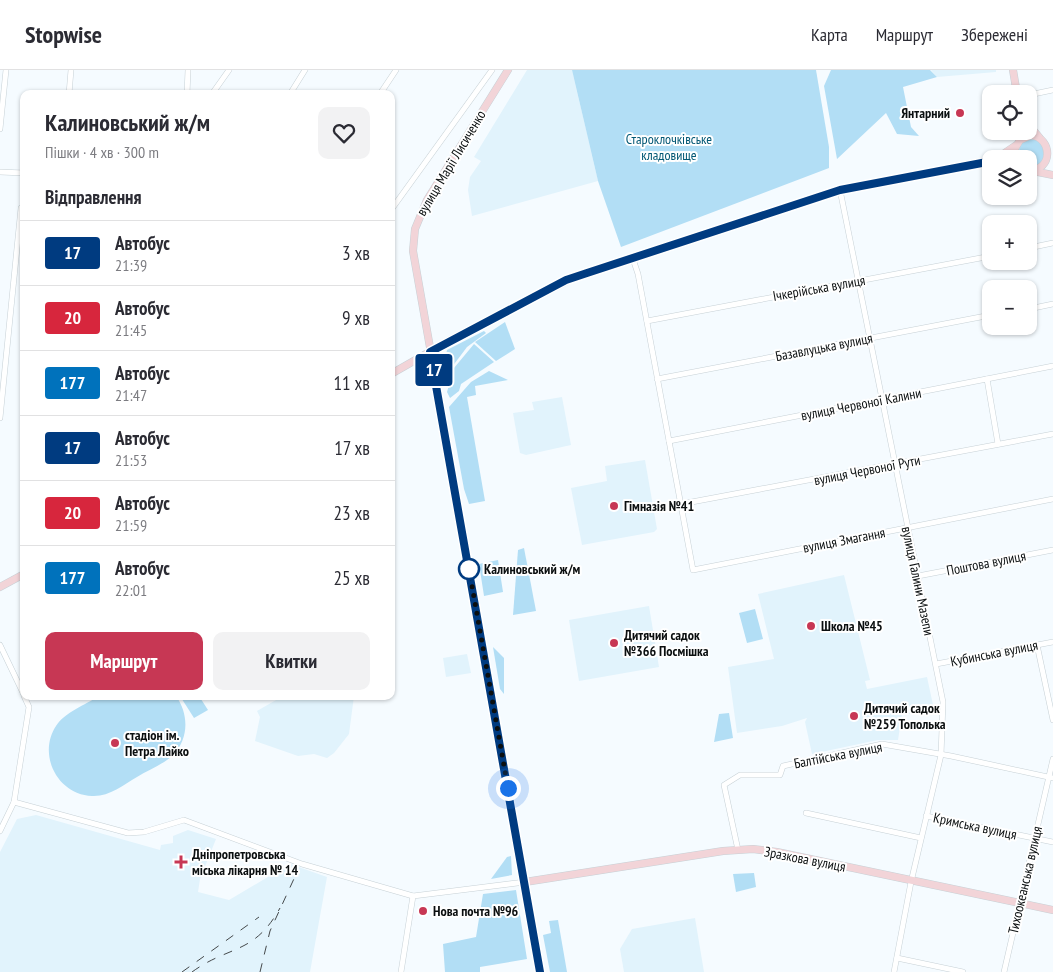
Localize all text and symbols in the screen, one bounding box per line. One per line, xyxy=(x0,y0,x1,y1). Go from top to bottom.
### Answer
text: Stopwise xyxy=(25,19,102,50)
text: Карта xyxy=(811,23,848,46)
text: Маршрут xyxy=(876,23,933,46)
text: Збережені xyxy=(961,23,1028,46)
map controls xyxy=(982,85,1037,335)
button: locate xyxy=(982,85,1037,140)
place label: Янтарний xyxy=(901,104,950,122)
text: Калиновський ж/м xyxy=(45,107,210,138)
button: heart xyxy=(318,107,370,159)
street label: вулиця Марії Лисиченко xyxy=(412,107,490,219)
marker: Янтарний xyxy=(954,107,966,119)
park label: Староклочківське кладовище xyxy=(626,130,712,164)
text: Пішки · 4 хв · 300 m xyxy=(45,142,159,162)
button: layers xyxy=(982,150,1037,205)
text: Відправлення xyxy=(45,185,142,209)
button: + xyxy=(982,215,1037,270)
text: Автобус xyxy=(115,231,170,255)
text: 17 xyxy=(64,241,81,264)
text: 3 хв xyxy=(342,241,370,265)
text: 21:39 xyxy=(115,255,147,275)
street label: Ічкерійська вулиця xyxy=(771,271,867,305)
button: − xyxy=(982,280,1037,335)
text: Автобус xyxy=(115,296,170,320)
text: 20 xyxy=(64,306,81,329)
text: 9 хв xyxy=(342,306,370,330)
text: 21:45 xyxy=(115,320,147,340)
street label: Базавлуцька вулиця xyxy=(774,329,874,365)
line badge: 17 xyxy=(412,354,456,386)
text: 17 xyxy=(425,358,443,381)
text: Автобус xyxy=(115,361,170,385)
text: 177 xyxy=(60,371,85,394)
text: 11 хв xyxy=(333,371,370,395)
street label: вулиця Червоної Калини xyxy=(799,383,923,425)
text: 21:47 xyxy=(115,385,147,405)
text: Автобус xyxy=(115,426,170,450)
text: 17 xyxy=(64,436,81,459)
text: 17 хв xyxy=(334,436,370,460)
text: 21:53 xyxy=(115,450,147,470)
street label: вулиця Червоної Рути xyxy=(812,451,922,489)
text: Автобус xyxy=(115,491,170,515)
place label: Гімназія №41 xyxy=(624,497,694,515)
marker: Гімназія №41 xyxy=(608,500,620,512)
text: 20 xyxy=(64,501,81,524)
text: 23 хв xyxy=(333,501,370,525)
text: 21:59 xyxy=(115,515,147,535)
street label: вулиця Змагання xyxy=(801,523,887,557)
street label: вулиця Галини Мазепи xyxy=(898,525,938,637)
street label: Поштова вулиця xyxy=(945,546,1027,580)
text: Автобус xyxy=(115,556,170,580)
marker: Калиновський ж/м xyxy=(458,558,480,580)
place label: Калиновський ж/м xyxy=(484,560,581,578)
text: 177 xyxy=(60,566,85,589)
text: 25 хв xyxy=(333,566,370,590)
text: 22:01 xyxy=(115,580,147,600)
place label: Школа №45 xyxy=(821,617,883,635)
marker: Школа №45 xyxy=(805,620,817,632)
place label: Дитячий садок №366 Посмішка xyxy=(624,626,709,660)
button: Маршрут xyxy=(45,632,203,690)
button: Квитки xyxy=(213,632,370,690)
street label: Кубинська вулиця xyxy=(949,636,1039,670)
marker: Дитячий садок №366 Посмішка xyxy=(608,637,620,649)
place label: Дитячий садок №259 Тополька xyxy=(864,699,946,733)
marker: Дитячий садок №259 Тополька xyxy=(848,710,860,722)
place label: стадіон ім. Петра Лайко xyxy=(125,726,189,760)
marker: стадіон ім. Петра Лайко xyxy=(109,737,121,749)
street label: Балтійська вулиця xyxy=(792,738,884,772)
your location xyxy=(496,776,521,801)
street label: Кримська вулиця xyxy=(932,808,1018,844)
street label: Тихоокеанська вулиця xyxy=(1004,824,1046,936)
street label: Зразкова вулиця xyxy=(763,842,847,876)
place label: Дніпропетровська міська лікарня № 14 xyxy=(192,845,298,879)
marker: Дніпропетровська міська лікарня № 14 xyxy=(174,855,188,869)
place label: Нова почта №96 xyxy=(433,902,519,920)
marker: Нова почта №96 xyxy=(417,905,429,917)

